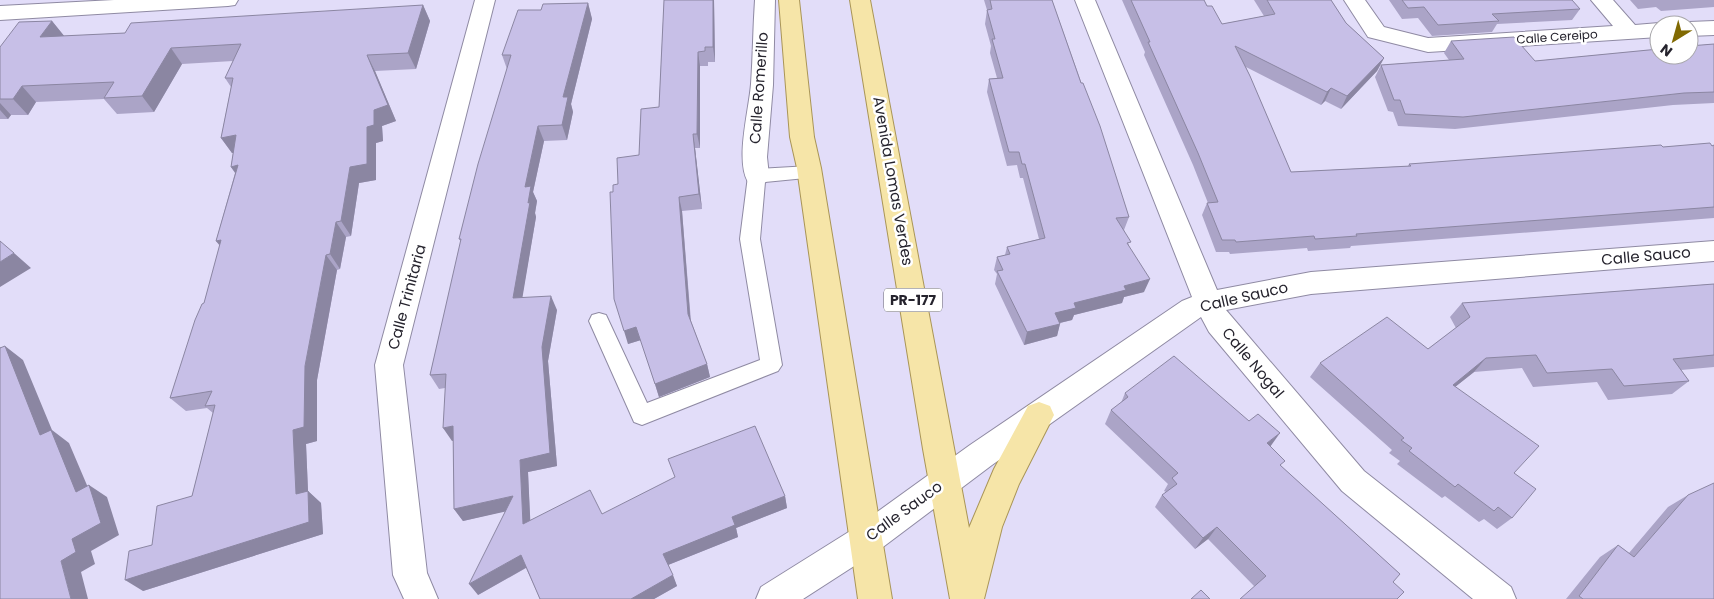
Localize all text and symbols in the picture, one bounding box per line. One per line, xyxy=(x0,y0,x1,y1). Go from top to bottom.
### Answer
north arrow xyxy=(1649,15,1699,65)
street label: Calle Cereipo xyxy=(1516,25,1598,48)
street label: Calle Romerillo xyxy=(744,31,773,145)
text: N xyxy=(1656,39,1676,62)
street label: Avenida Lomas Verdes xyxy=(868,95,919,267)
street label: Calle Sauco xyxy=(1600,241,1692,270)
street label: Calle Trinitaria xyxy=(382,242,431,352)
street label: Calle Sauco xyxy=(1198,276,1290,317)
road number: PR-177 xyxy=(884,288,942,312)
street label: Calle Nogal xyxy=(1218,323,1289,403)
street label: Calle Sauco xyxy=(861,476,946,545)

